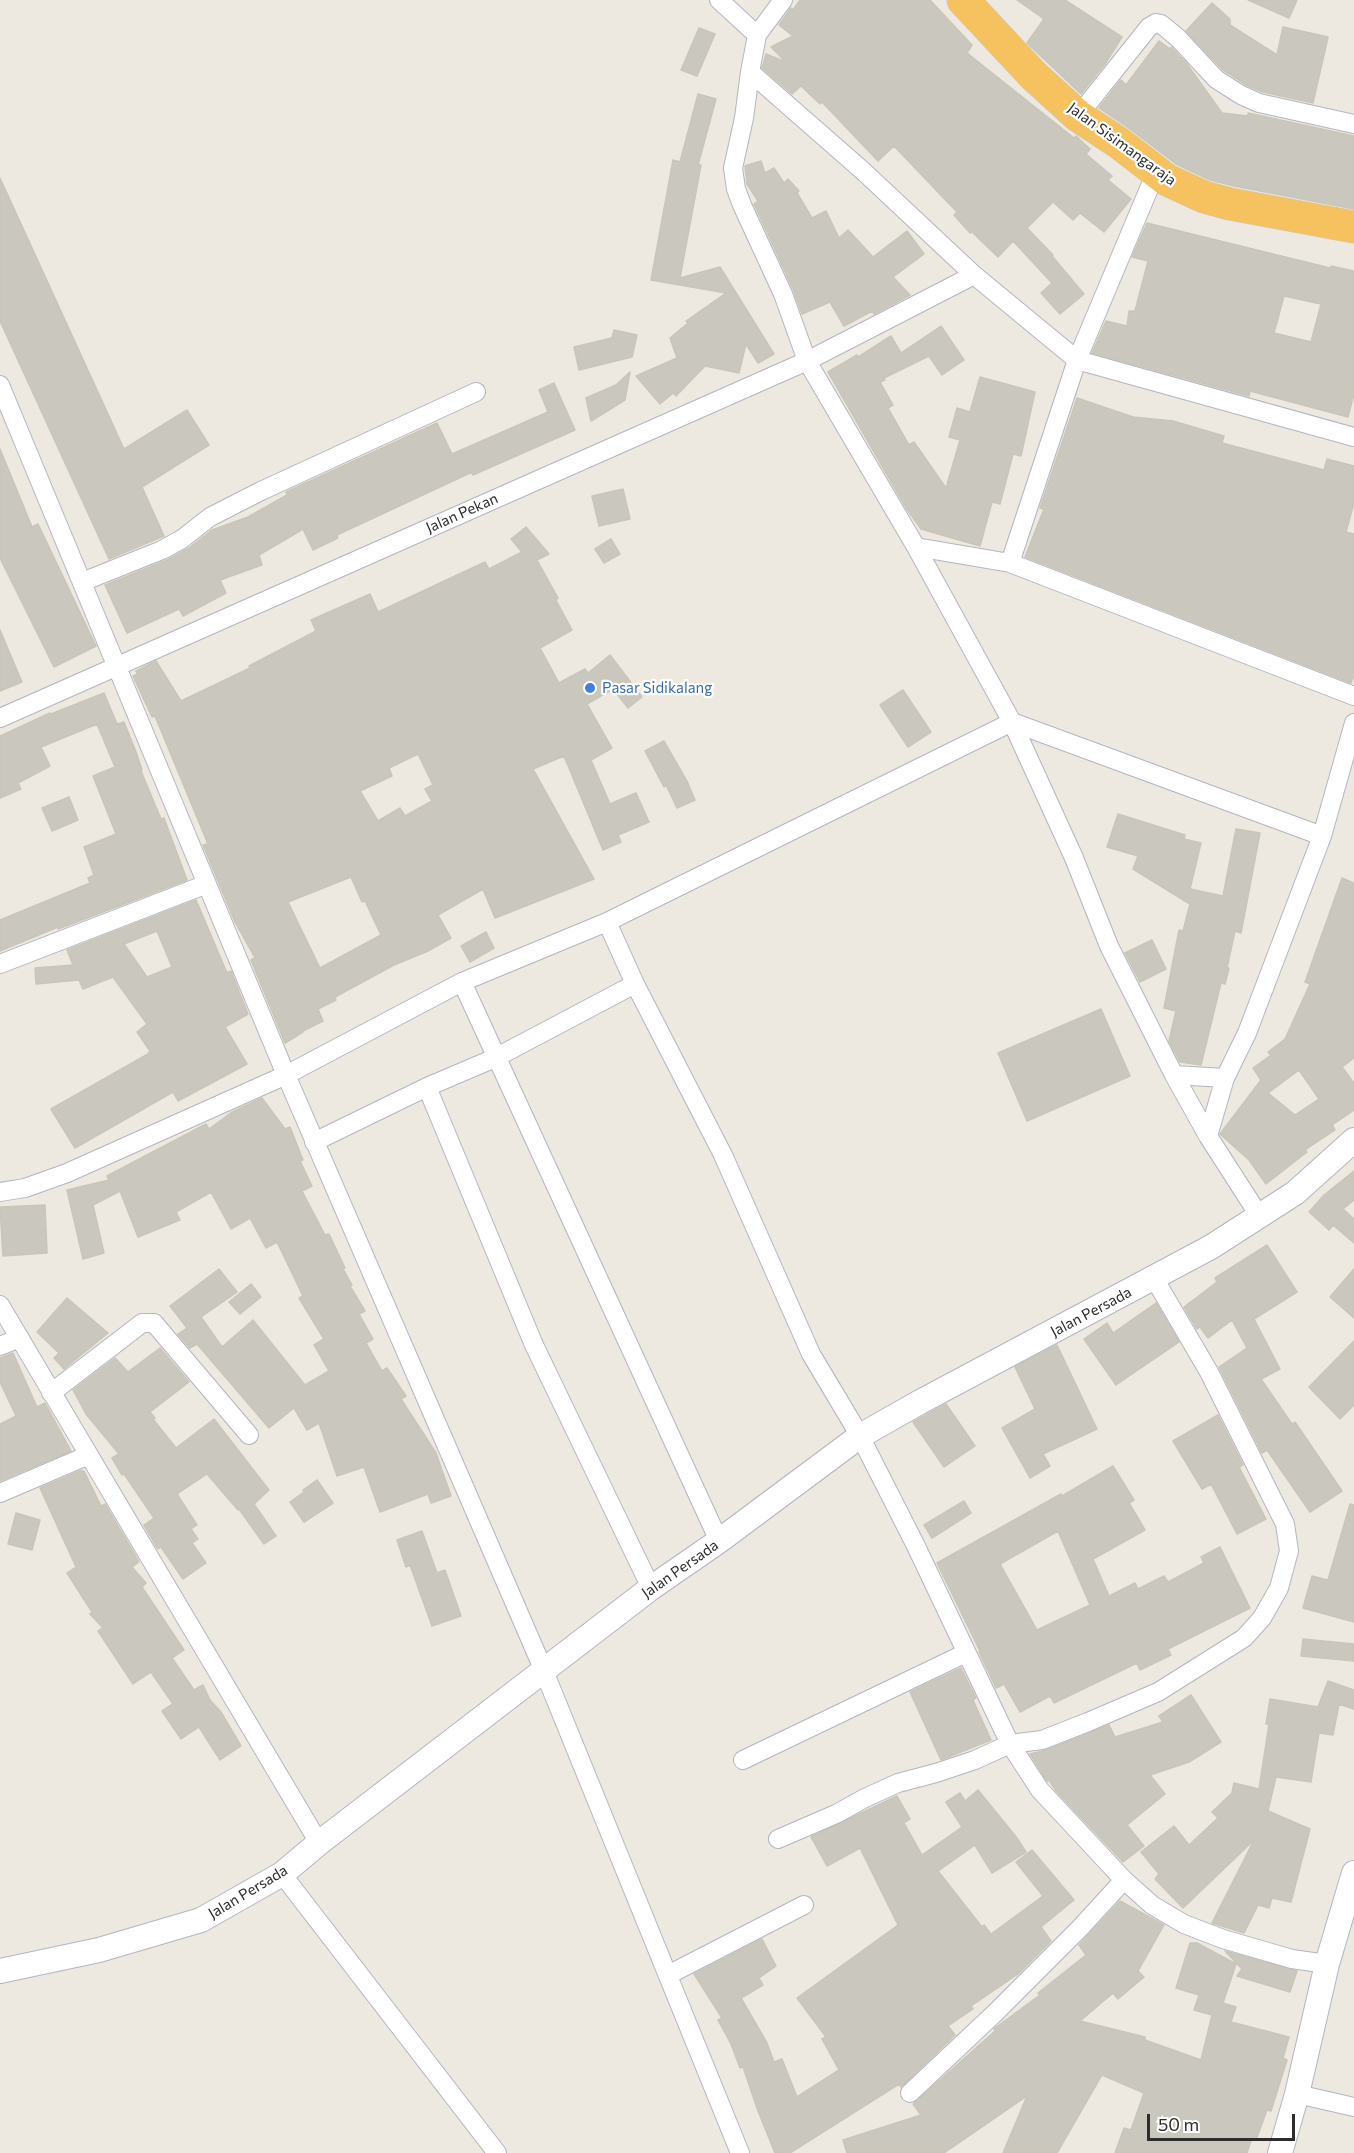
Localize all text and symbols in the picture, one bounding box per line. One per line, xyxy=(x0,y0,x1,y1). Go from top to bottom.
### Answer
street label: Jalan Sisimangaraja xyxy=(1064,99,1180,189)
street label: Jalan Pekan xyxy=(423,489,501,537)
place label: Pasar Sidikalang xyxy=(602,679,712,697)
marker: Pasar Sidikalang xyxy=(583,681,597,695)
street label: Jalan Persada xyxy=(1047,1283,1135,1341)
street label: Jalan Persada xyxy=(638,1536,722,1602)
street label: Jalan Persada xyxy=(205,1861,291,1923)
scale bar xyxy=(1150,2102,1298,2140)
text: 50 m xyxy=(1158,2113,1199,2135)

